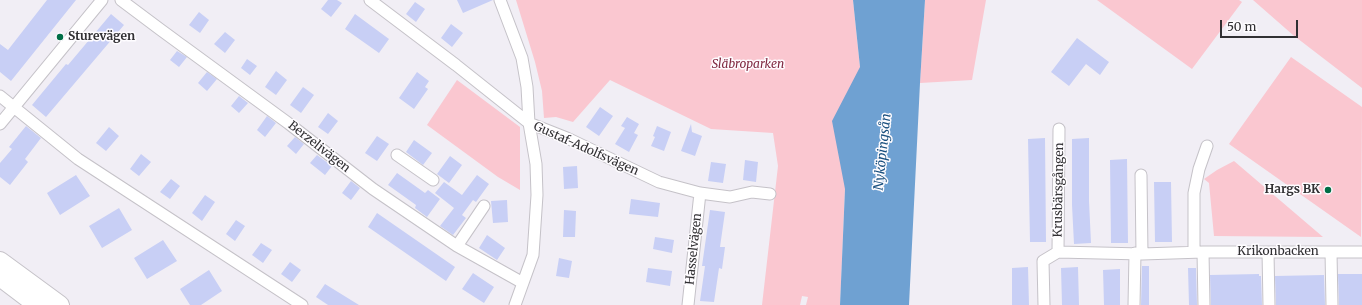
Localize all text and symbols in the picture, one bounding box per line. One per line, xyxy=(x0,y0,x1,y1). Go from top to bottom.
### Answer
scale bar xyxy=(1222,12,1300,38)
text: 50 m xyxy=(1227,19,1256,34)
place label: Sturevägen xyxy=(68,30,135,44)
marker: Sturevägen xyxy=(55,32,65,42)
park label: Släbroparken xyxy=(712,58,784,72)
water label: Nyköpingsån xyxy=(871,113,895,191)
street label: Berzelivägen xyxy=(285,118,353,176)
street label: Gustaf-Adolfsvägen xyxy=(531,119,641,179)
street label: Krusbärsgången xyxy=(1051,142,1067,238)
place label: Hargs BK xyxy=(1264,183,1320,197)
marker: Hargs BK xyxy=(1323,185,1333,195)
street label: Hasselvägen xyxy=(683,212,705,286)
street label: Krikonbacken xyxy=(1237,245,1319,259)

